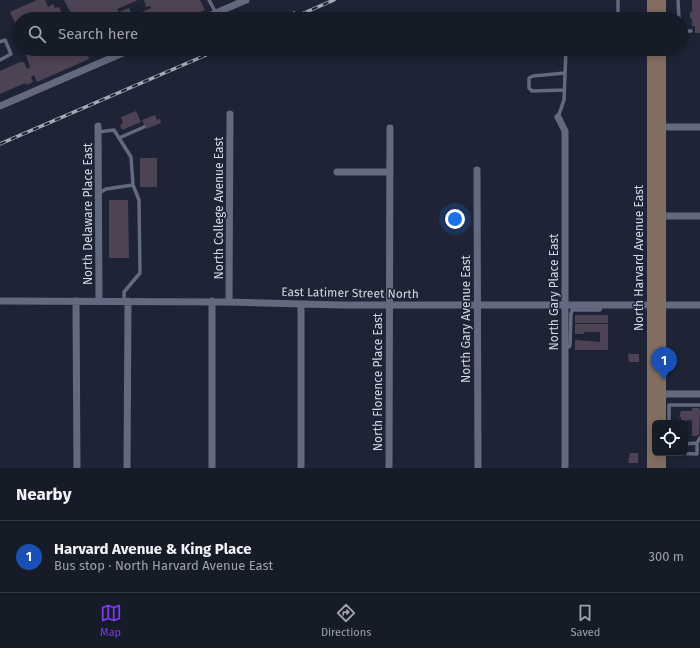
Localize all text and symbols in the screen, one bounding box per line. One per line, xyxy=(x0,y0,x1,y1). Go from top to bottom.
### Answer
search box xyxy=(12,12,688,56)
icon: search xyxy=(26,23,48,45)
text: Search here xyxy=(58,25,138,43)
street label: North College Avenue East xyxy=(212,136,226,279)
street label: North Delaware Place East xyxy=(81,142,95,285)
street label: North Harvard Avenue East xyxy=(632,184,646,331)
your location xyxy=(445,209,465,229)
street label: North Gary Place East xyxy=(547,233,561,350)
street label: North Gary Avenue East xyxy=(459,254,473,383)
street label: East Latimer Street North xyxy=(281,285,419,301)
street label: North Florence Place East xyxy=(371,312,385,451)
pin: 1 xyxy=(651,347,677,380)
map controls xyxy=(652,420,688,456)
button: locate xyxy=(652,420,688,456)
text: Nearby xyxy=(16,484,71,505)
text: Harvard Avenue & King Place xyxy=(54,540,251,558)
text: 1 xyxy=(26,549,32,564)
text: 300 m xyxy=(648,549,684,564)
text: Bus stop · North Harvard Avenue East xyxy=(54,558,273,573)
tab: Map xyxy=(100,602,122,639)
tab: Directions xyxy=(321,602,371,639)
tab: Saved xyxy=(571,602,600,639)

